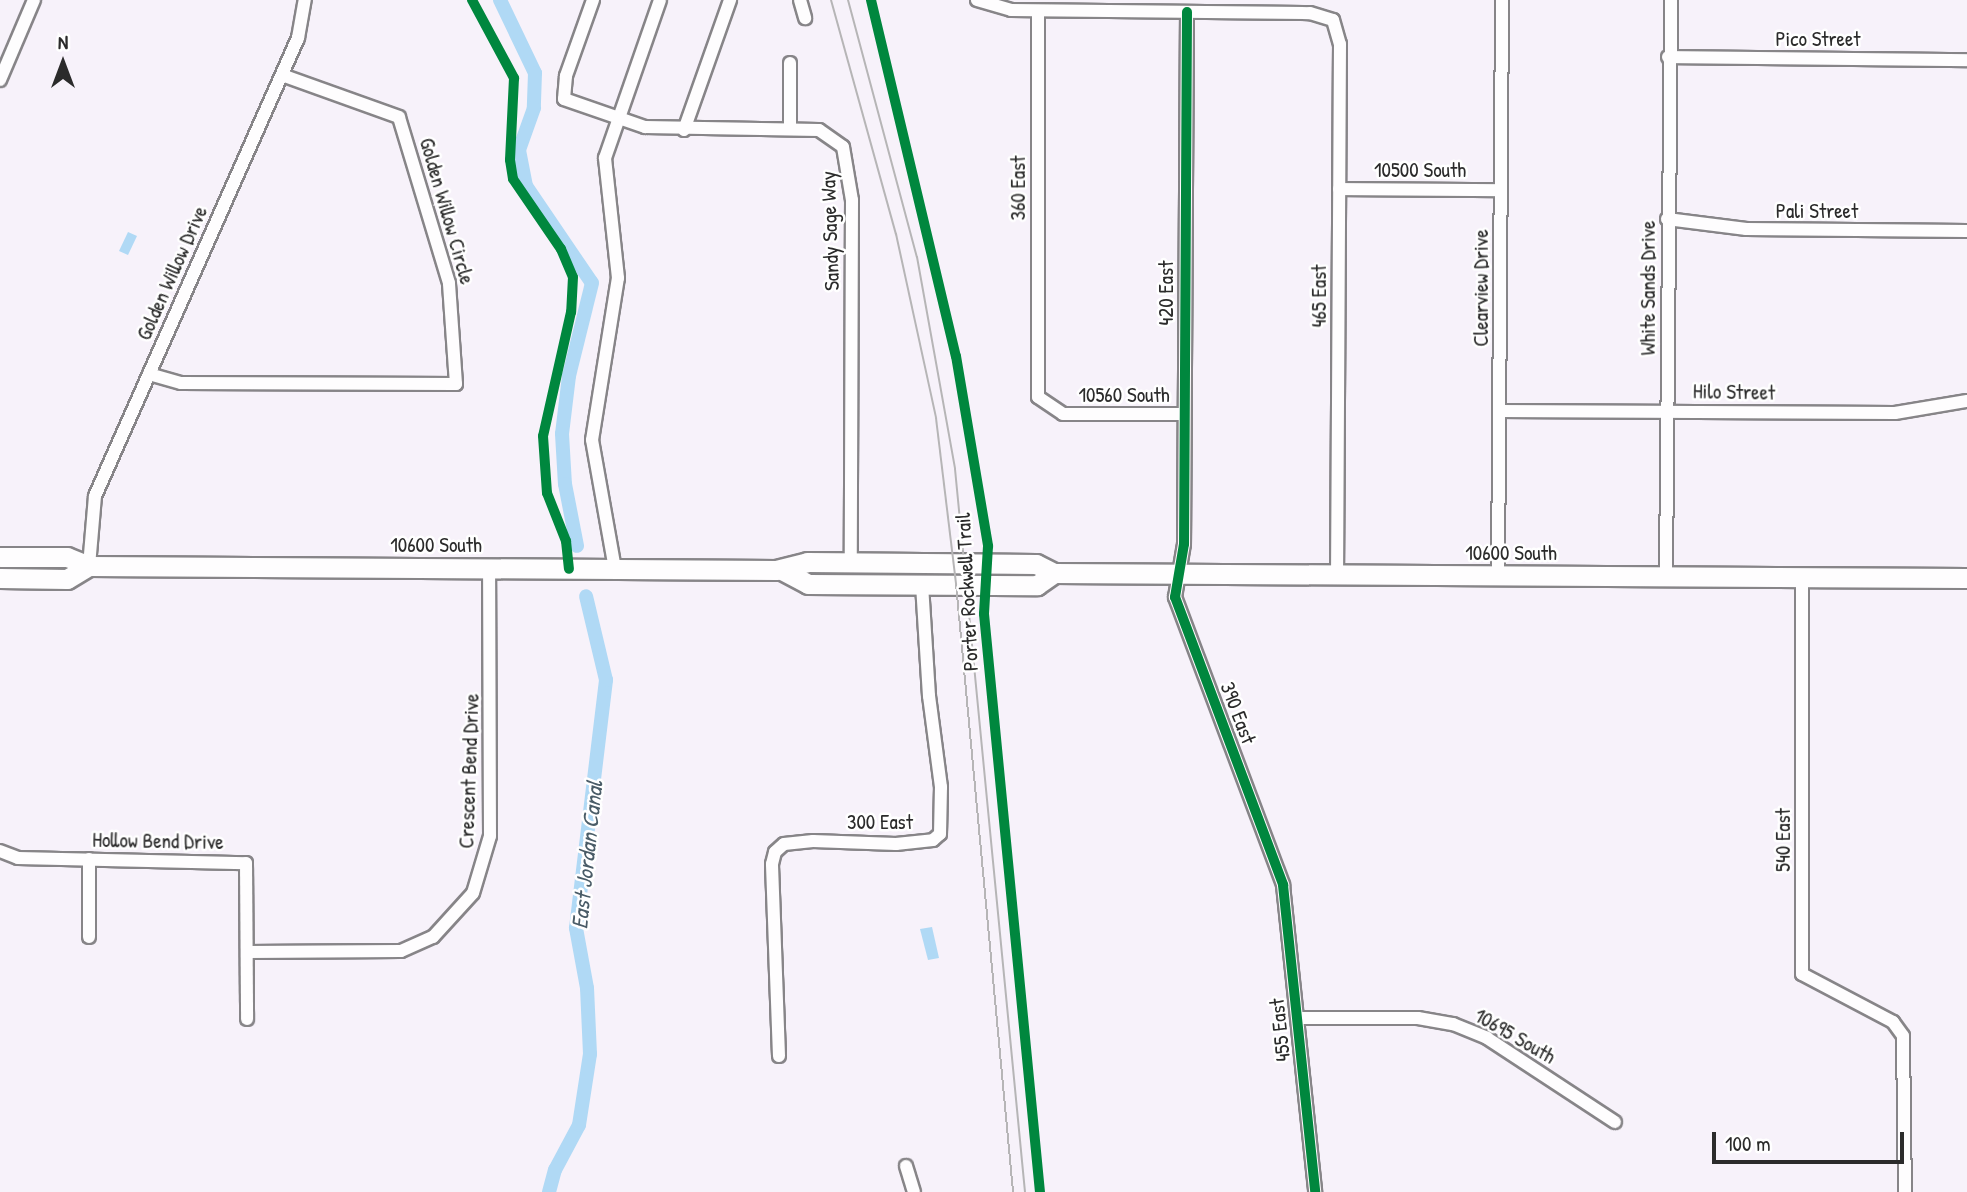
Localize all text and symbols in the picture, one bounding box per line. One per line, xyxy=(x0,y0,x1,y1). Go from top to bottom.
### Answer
street label: Pico Street xyxy=(1775,26,1861,52)
north arrow xyxy=(28,28,98,98)
text: N xyxy=(58,29,68,55)
street label: Golden Willow Circle xyxy=(414,135,480,287)
street label: 360 East xyxy=(1005,156,1031,220)
street label: 10500 South xyxy=(1374,157,1466,183)
street label: Sandy Sage Way xyxy=(815,171,845,291)
street label: Pali Street xyxy=(1776,198,1858,224)
street label: Golden Willow Drive xyxy=(131,202,213,344)
street label: White Sands Drive xyxy=(1635,221,1661,355)
street label: Clearview Drive xyxy=(1468,229,1494,347)
street label: 420 East xyxy=(1153,261,1179,325)
street label: 465 East xyxy=(1306,265,1332,327)
street label: Hilo Street xyxy=(1693,379,1775,405)
street label: 10560 South xyxy=(1078,382,1170,408)
street label: Porter Rockwell Trail xyxy=(950,512,984,672)
street label: 10600 South xyxy=(390,532,482,558)
street label: 10600 South xyxy=(1465,540,1557,566)
street label: 390 East xyxy=(1215,679,1261,747)
street label: Crescent Bend Drive xyxy=(454,693,484,849)
water label: East Jordan Canal xyxy=(566,780,608,930)
street label: 540 East xyxy=(1770,808,1796,872)
street label: 300 East xyxy=(847,809,913,835)
street label: Hollow Bend Drive xyxy=(92,827,224,855)
street label: 455 East xyxy=(1264,997,1296,1063)
street label: 10695 South xyxy=(1470,1003,1560,1069)
scale bar xyxy=(1715,1118,1908,1162)
text: 100 m xyxy=(1725,1129,1771,1158)

